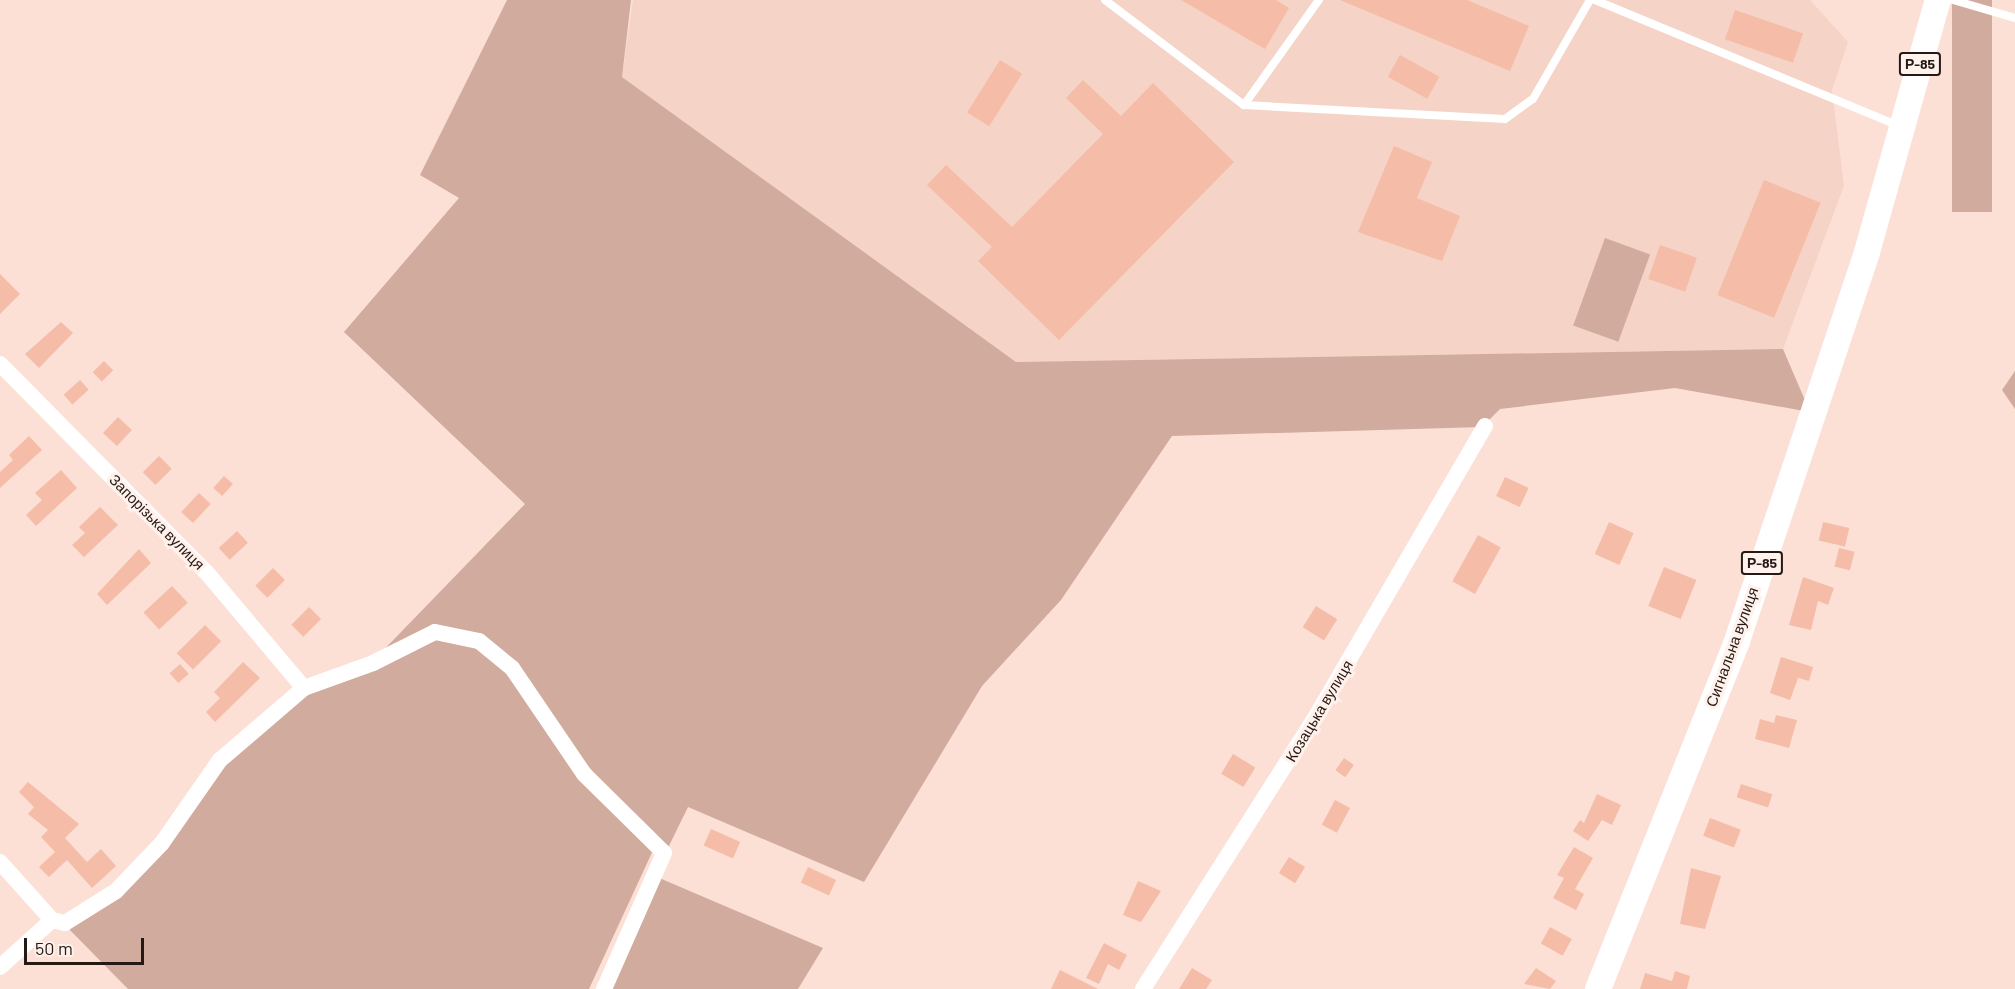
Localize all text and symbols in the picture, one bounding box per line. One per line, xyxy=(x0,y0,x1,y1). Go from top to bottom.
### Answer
road number: Р-85 xyxy=(1898,53,1942,75)
street label: Запорізька вулиця xyxy=(106,471,208,573)
road number: Р-85 xyxy=(1740,552,1784,574)
street label: Сигнальна вулиця xyxy=(1702,585,1762,709)
street label: Козацька вулиця xyxy=(1282,657,1356,765)
scale bar xyxy=(27,926,147,964)
text: 50 m xyxy=(35,937,73,959)

